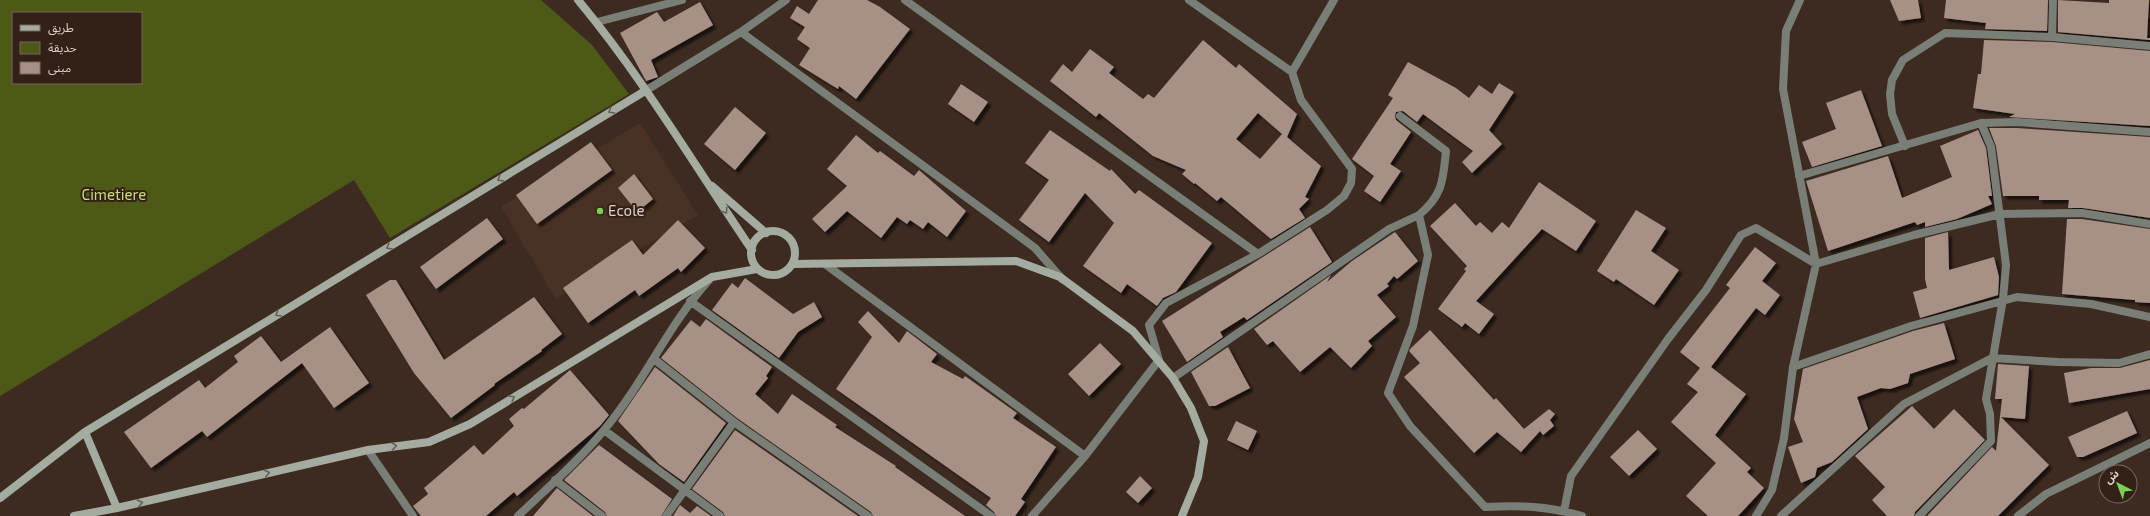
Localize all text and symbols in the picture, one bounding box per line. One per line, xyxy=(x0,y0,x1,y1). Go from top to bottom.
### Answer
legend xyxy=(12,12,142,84)
text: طريق xyxy=(48,20,74,36)
text: حديقة xyxy=(48,40,77,55)
text: مبنى xyxy=(48,60,71,75)
one-way arrow xyxy=(608,106,615,114)
one-way arrow xyxy=(497,174,504,181)
park label: Cimetiere xyxy=(82,185,146,203)
place label: Ecole xyxy=(608,201,645,219)
marker: Ecole xyxy=(595,206,605,216)
one-way arrow xyxy=(721,207,728,214)
one-way arrow xyxy=(386,242,393,249)
one-way arrow xyxy=(275,310,282,317)
one-way arrow xyxy=(508,396,515,403)
one-way arrow xyxy=(391,442,397,451)
north arrow xyxy=(2098,464,2138,504)
text: ش xyxy=(2101,466,2122,487)
one-way arrow xyxy=(263,470,270,478)
one-way arrow xyxy=(136,499,143,508)

